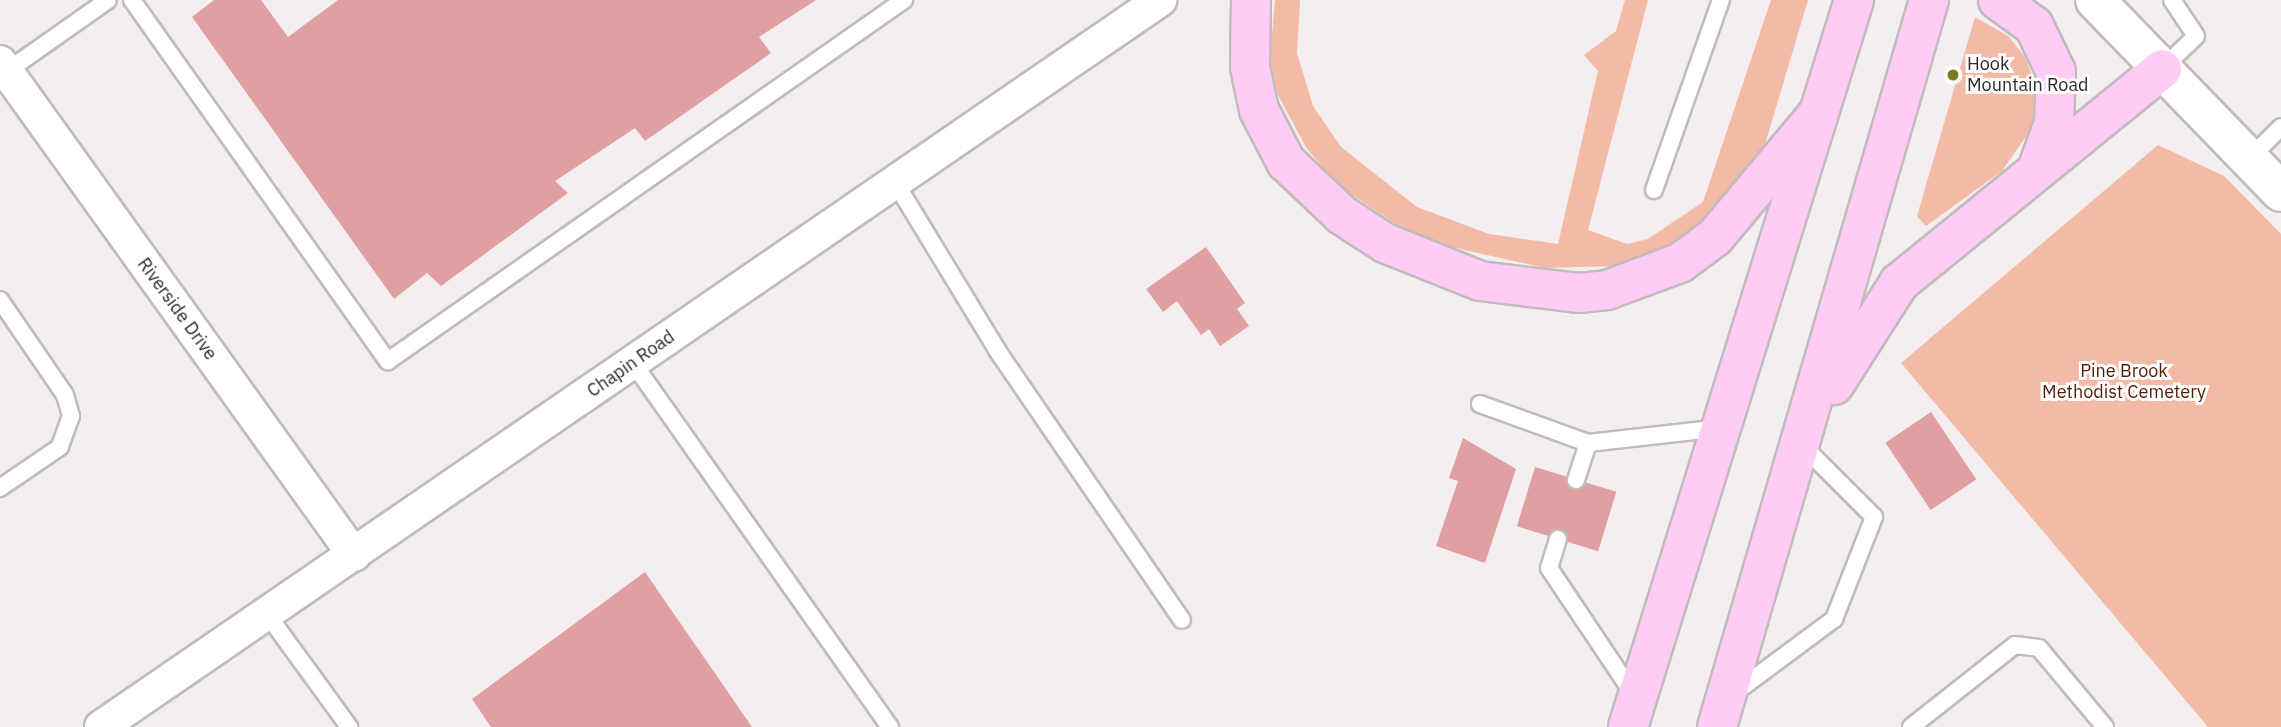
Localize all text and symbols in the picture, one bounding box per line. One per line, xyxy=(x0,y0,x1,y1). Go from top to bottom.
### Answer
place label: Hook Mountain Road xyxy=(1967,54,2088,96)
marker: Hook Mountain Road xyxy=(1945,67,1961,83)
street label: Riverside Drive xyxy=(133,254,221,364)
street label: Chapin Road xyxy=(583,326,679,402)
park label: Pine Brook Methodist Cemetery xyxy=(2042,361,2206,404)

